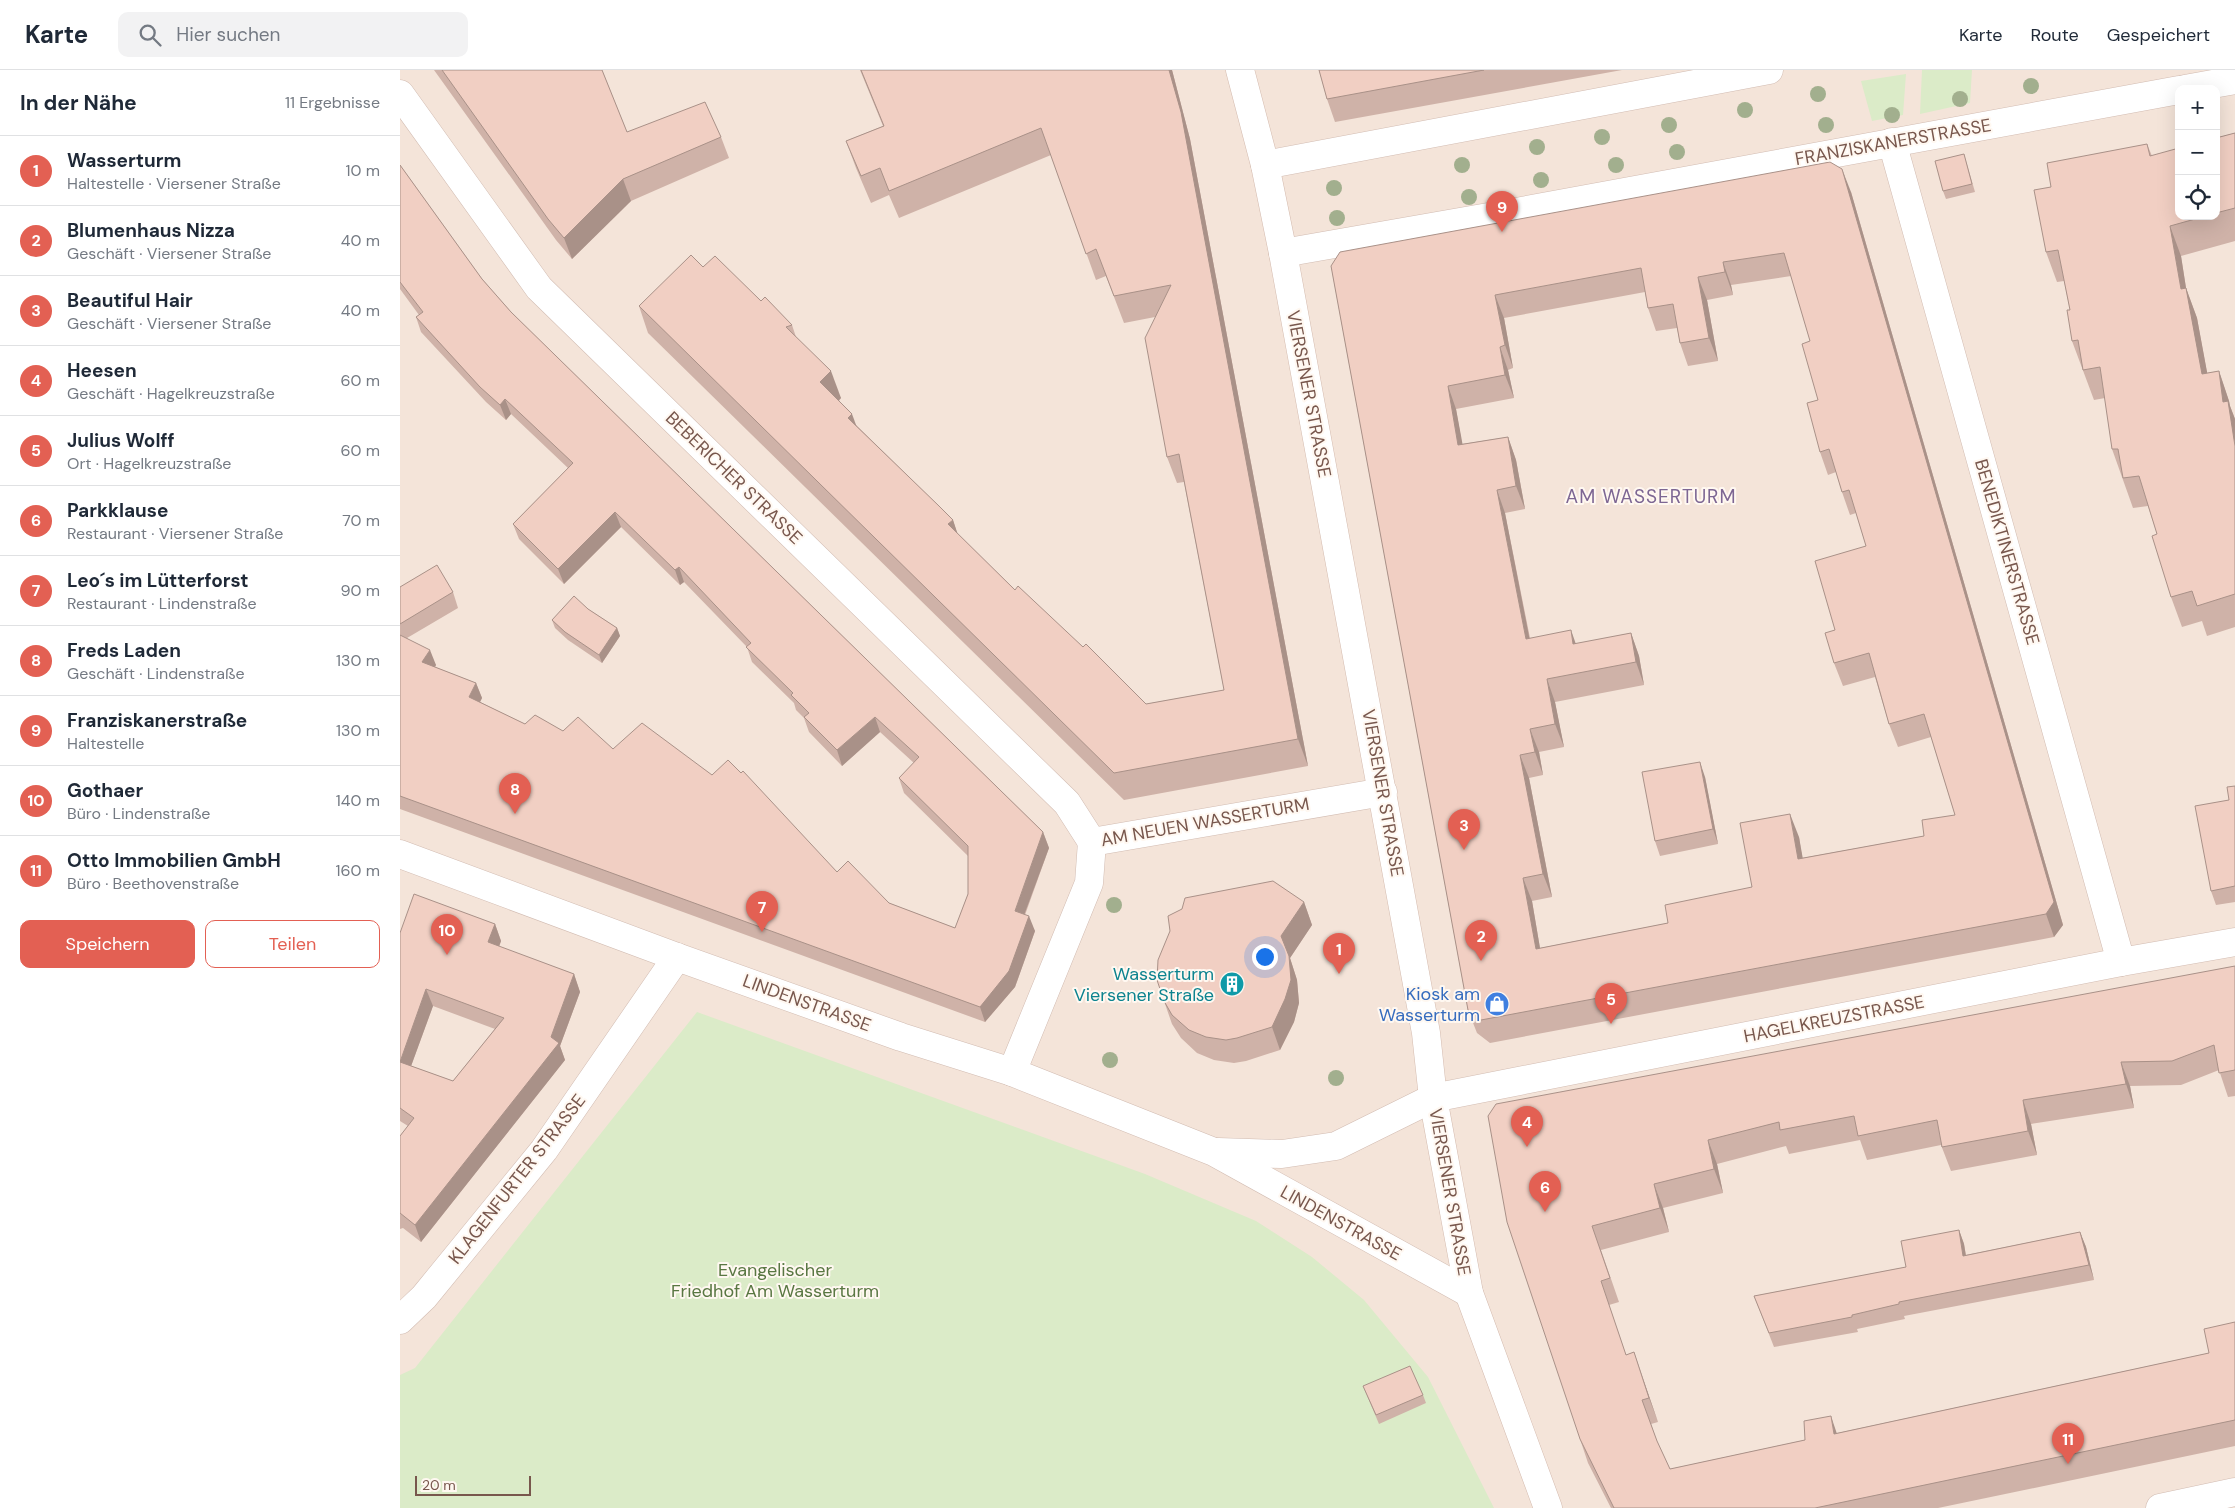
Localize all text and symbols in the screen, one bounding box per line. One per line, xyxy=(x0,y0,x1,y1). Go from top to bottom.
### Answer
search box xyxy=(118,12,468,57)
text: Karte xyxy=(25,19,88,50)
icon: search xyxy=(136,21,164,49)
text: Hier suchen xyxy=(176,22,281,47)
text: Karte xyxy=(1959,23,2003,47)
text: Route xyxy=(2031,23,2079,47)
text: Gespeichert xyxy=(2107,23,2210,47)
map controls xyxy=(2175,85,2220,220)
button: + xyxy=(2175,85,2220,130)
text: In der Nähe xyxy=(20,89,137,117)
text: 11 Ergebnisse xyxy=(285,92,380,113)
street label: FRANZISKANERSTRASSE xyxy=(1793,113,1993,171)
button: − xyxy=(2175,130,2220,175)
text: Wasserturm xyxy=(67,148,181,173)
text: 1 xyxy=(33,160,39,181)
text: 10 m xyxy=(346,160,380,181)
text: Haltestelle · Viersener Straße xyxy=(67,173,281,194)
button: locate xyxy=(2175,175,2220,220)
pin: 9 xyxy=(1486,191,1518,232)
text: Blumenhaus Nizza xyxy=(67,218,235,243)
text: 2 xyxy=(31,230,41,251)
text: 40 m xyxy=(341,230,380,251)
text: Geschäft · Viersener Straße xyxy=(67,243,271,264)
text: Beautiful Hair xyxy=(67,288,193,313)
text: 3 xyxy=(31,300,41,321)
text: 40 m xyxy=(341,300,380,321)
street label: VIERSENER STRASSE xyxy=(1281,308,1337,480)
text: Geschäft · Viersener Straße xyxy=(67,313,271,334)
text: Heesen xyxy=(67,358,137,383)
text: 4 xyxy=(31,370,41,391)
text: 60 m xyxy=(340,370,380,391)
text: Geschäft · Hagelkreuzstraße xyxy=(67,383,275,404)
street label: BEBERICHER STRASSE xyxy=(660,406,808,550)
text: Julius Wolff xyxy=(67,428,175,453)
text: 5 xyxy=(31,440,41,461)
text: 60 m xyxy=(340,440,380,461)
text: Ort · Hagelkreuzstraße xyxy=(67,453,231,474)
street label: BENEDIKTINERSTRASSE xyxy=(1969,456,2045,648)
district label: AM WASSERTURM xyxy=(1566,484,1736,509)
text: Parkklause xyxy=(67,498,168,523)
text: 6 xyxy=(31,510,41,531)
text: 70 m xyxy=(342,510,380,531)
text: Restaurant · Viersener Straße xyxy=(67,523,283,544)
text: Leo´s im Lütterforst xyxy=(67,568,249,593)
text: 7 xyxy=(32,580,40,601)
text: 90 m xyxy=(340,580,380,601)
text: Restaurant · Lindenstraße xyxy=(67,593,256,614)
text: Freds Laden xyxy=(67,638,181,663)
text: 8 xyxy=(31,650,41,671)
text: 130 m xyxy=(336,650,380,671)
text: Geschäft · Lindenstraße xyxy=(67,663,244,684)
street label: VIERSENER STRASSE xyxy=(1356,707,1410,879)
text: Franziskanerstraße xyxy=(67,708,247,733)
text: 9 xyxy=(31,720,41,741)
text: 130 m xyxy=(336,720,380,741)
text: Haltestelle xyxy=(67,733,144,754)
pin: 8 xyxy=(499,773,531,814)
text: Gothaer xyxy=(67,778,143,803)
text: 10 xyxy=(27,790,45,811)
text: 140 m xyxy=(336,790,380,811)
street label: AM NEUEN WASSERTURM xyxy=(1099,792,1311,852)
text: Büro · Lindenstraße xyxy=(67,803,210,824)
pin: 3 xyxy=(1448,809,1480,850)
text: Otto Immobilien GmbH xyxy=(67,848,281,873)
text: 11 xyxy=(30,860,42,881)
text: 160 m xyxy=(336,860,380,881)
text: Büro · Beethovenstraße xyxy=(67,873,239,894)
pin: 7 xyxy=(746,891,778,932)
pin: 10 xyxy=(431,914,463,955)
button: Speichern xyxy=(20,920,195,968)
button: Teilen xyxy=(205,920,380,968)
pin: 2 xyxy=(1465,920,1497,961)
pin: 1 xyxy=(1323,933,1355,974)
your location xyxy=(1252,944,1278,970)
place label: Wasserturm Viersener Straße xyxy=(1074,962,1214,1007)
street label: LINDENSTRASSE xyxy=(739,969,875,1037)
building icon: Wasserturm Viersener Straße xyxy=(1219,971,1245,997)
place label: Kiosk am Wasserturm xyxy=(1379,982,1480,1027)
pin: 5 xyxy=(1595,983,1627,1024)
street label: HAGELKREUZSTRASSE xyxy=(1742,990,1926,1048)
shop icon: Kiosk am Wasserturm xyxy=(1484,991,1510,1017)
street label: KLAGENFURTER STRASSE xyxy=(443,1089,591,1269)
street label: VIERSENER STRASSE xyxy=(1423,1106,1477,1278)
pin: 4 xyxy=(1511,1106,1543,1147)
pin: 6 xyxy=(1529,1171,1561,1212)
street label: LINDENSTRASSE xyxy=(1276,1180,1406,1266)
park label: Evangelischer Friedhof Am Wasserturm xyxy=(671,1258,879,1303)
pin: 11 xyxy=(2052,1423,2084,1464)
scale bar xyxy=(415,1473,531,1496)
text: 20 m xyxy=(422,1476,456,1494)

